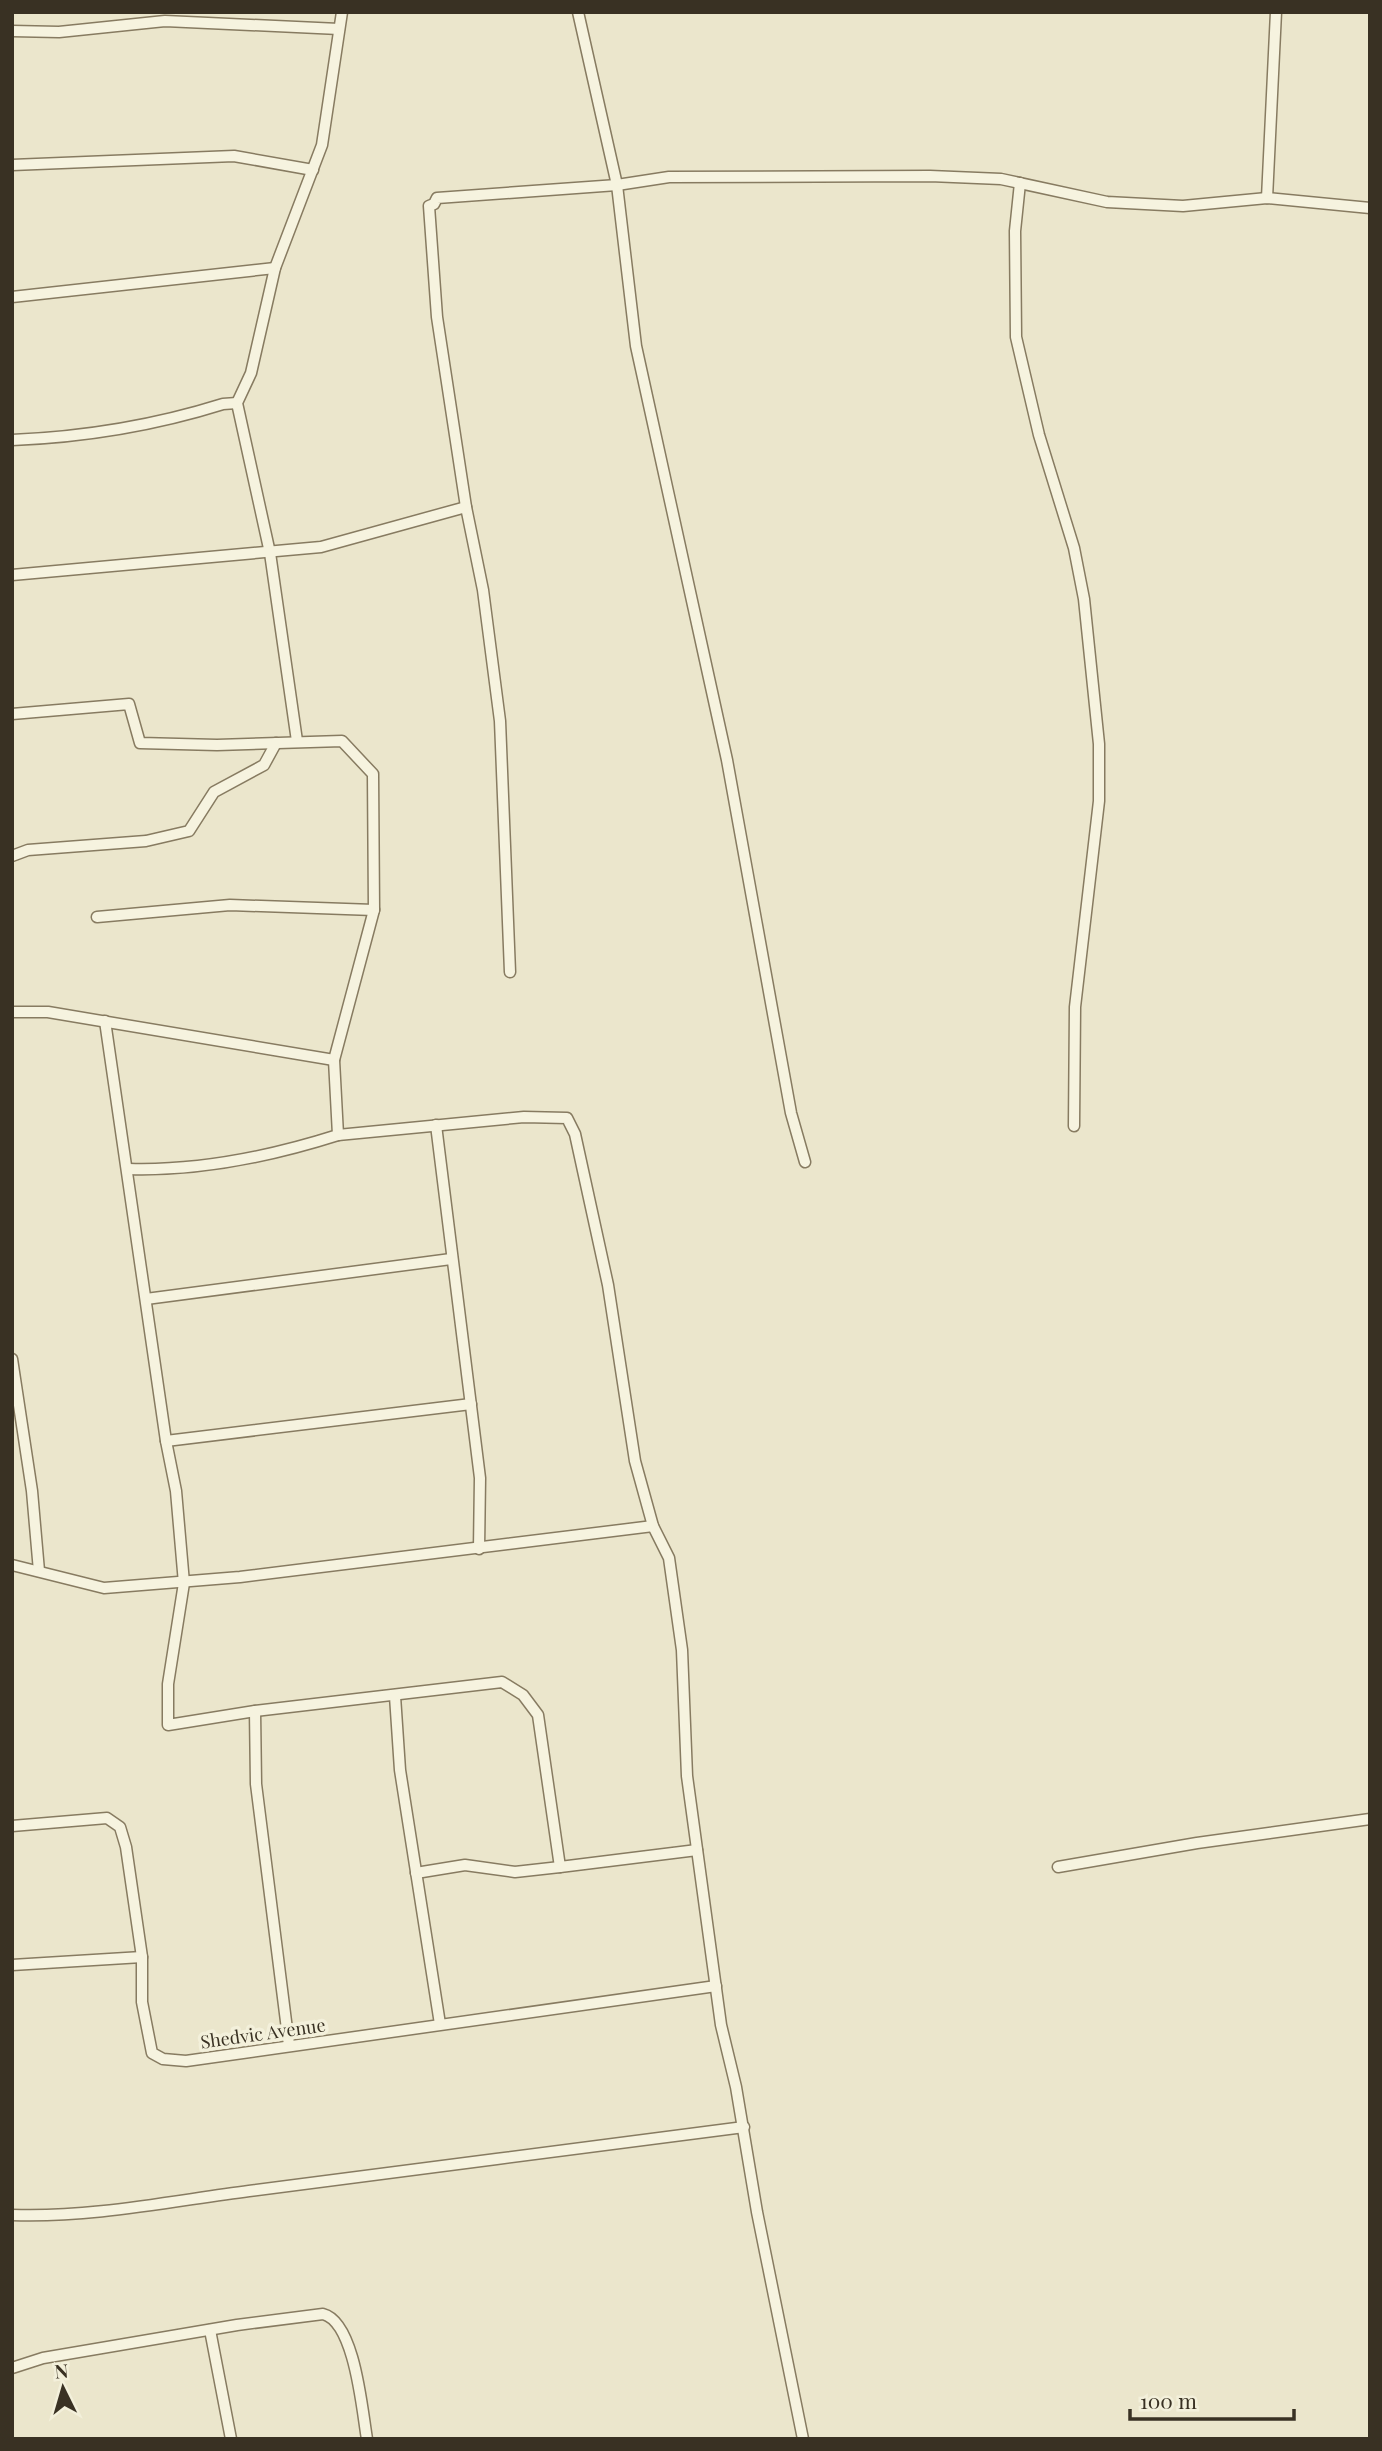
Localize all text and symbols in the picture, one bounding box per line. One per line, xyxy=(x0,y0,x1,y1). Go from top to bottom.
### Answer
street label: Shedvic Avenue xyxy=(199,2012,327,2054)
north arrow xyxy=(28,2353,98,2423)
text: N xyxy=(53,2356,70,2384)
scale bar xyxy=(1130,2378,1294,2422)
text: 100 m xyxy=(1140,2386,1197,2414)

